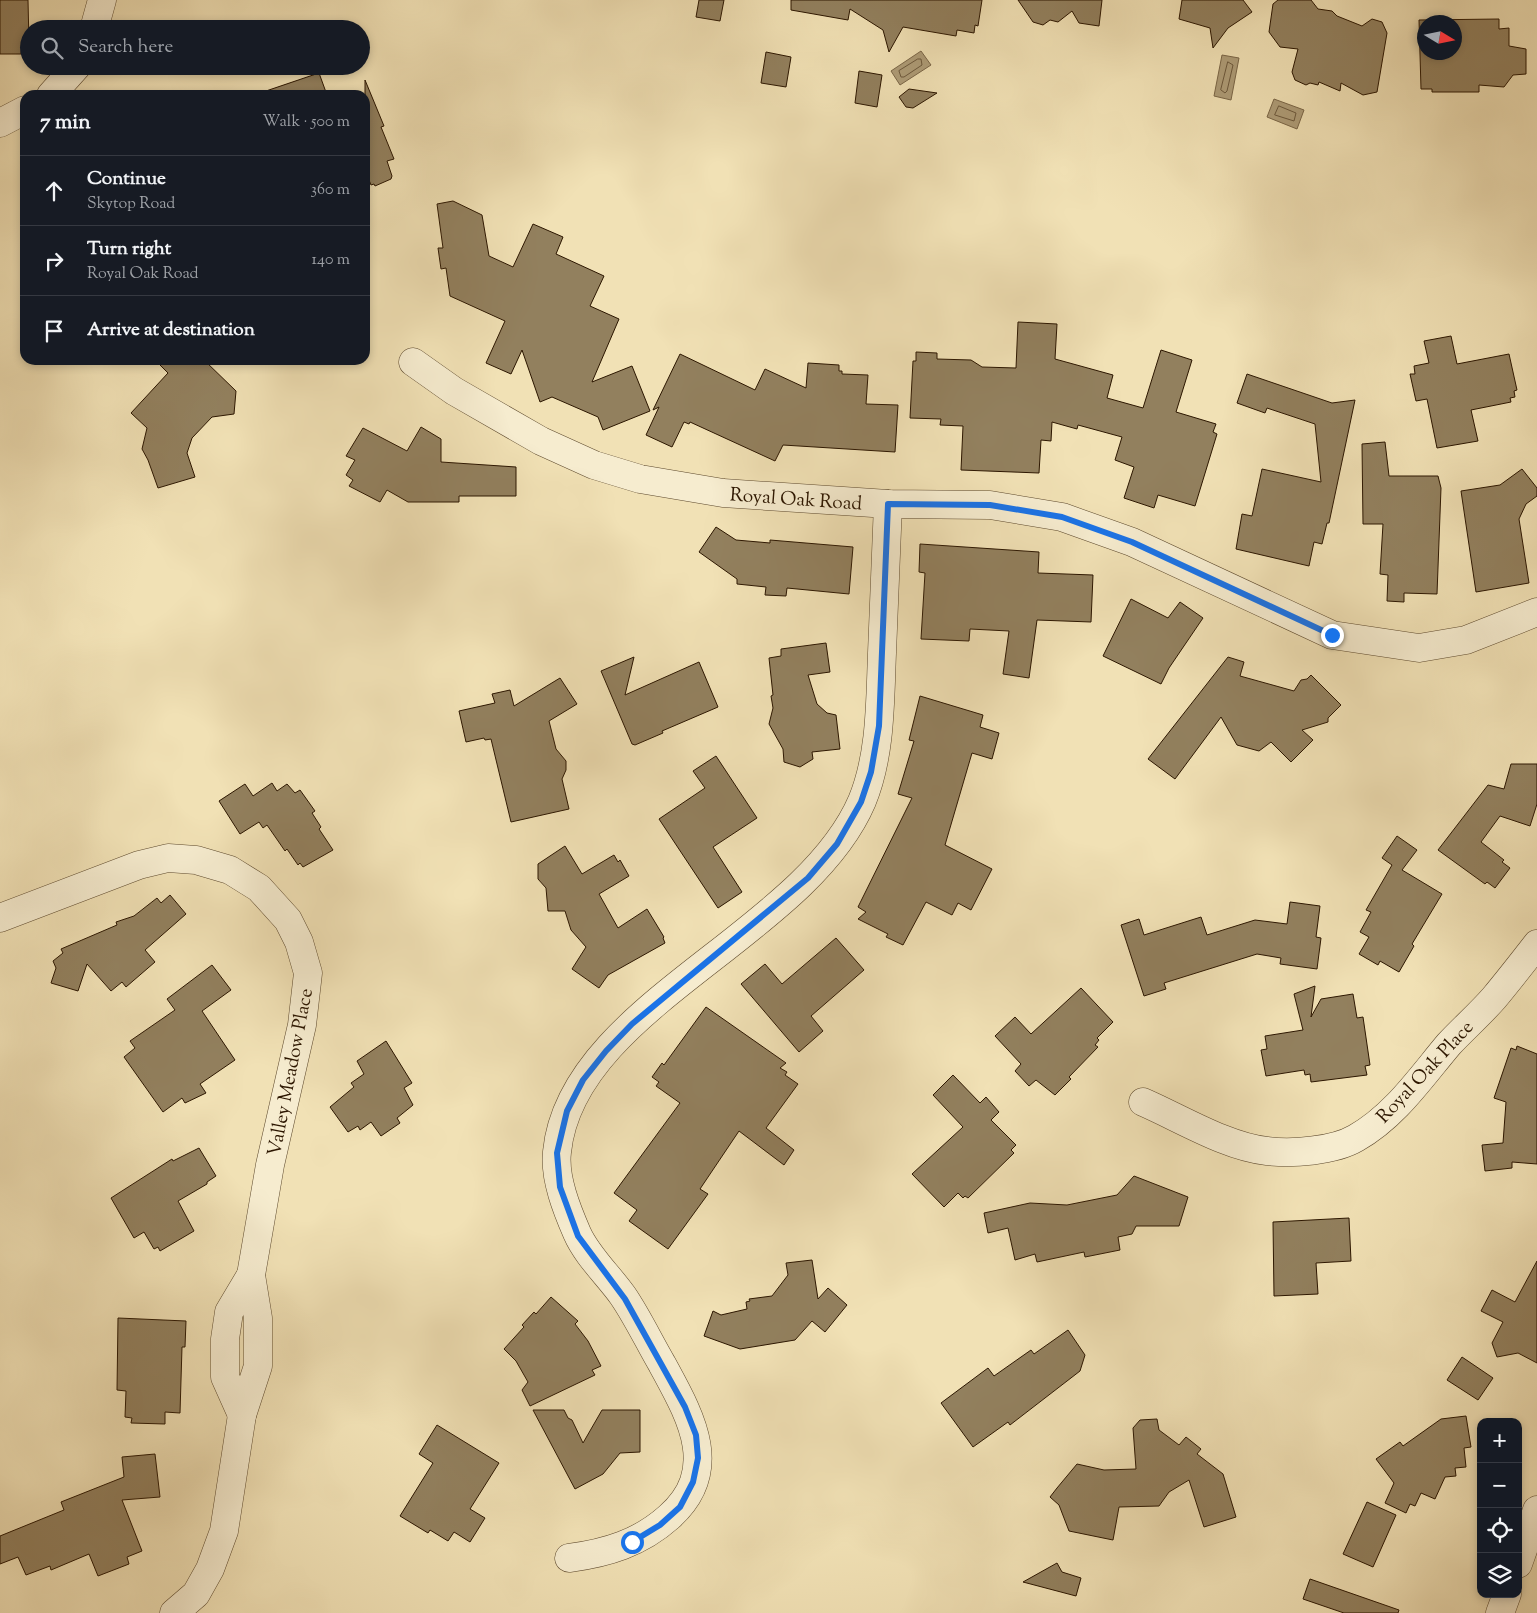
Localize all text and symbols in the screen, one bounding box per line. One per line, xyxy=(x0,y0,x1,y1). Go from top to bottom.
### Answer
north arrow xyxy=(1417,15,1462,60)
search box xyxy=(20,20,370,75)
icon: search xyxy=(38,34,66,62)
text: Search here xyxy=(78,34,173,61)
text: 7 min xyxy=(40,108,91,138)
text: Walk · 500 m xyxy=(263,111,350,134)
text: Continue xyxy=(87,166,166,193)
icon: ahead xyxy=(40,177,68,205)
text: 360 m xyxy=(311,179,350,202)
text: Skytop Road xyxy=(87,193,175,216)
text: Turn right xyxy=(87,236,171,263)
icon: right xyxy=(40,247,68,275)
text: 140 m xyxy=(312,249,350,272)
text: Royal Oak Road xyxy=(87,263,199,286)
icon: arrive xyxy=(40,317,68,345)
text: Arrive at destination xyxy=(87,317,255,344)
street label: Royal Oak Road xyxy=(729,482,863,519)
route end xyxy=(1321,624,1344,647)
street label: Valley Meadow Place xyxy=(262,986,321,1159)
street label: Royal Oak Place xyxy=(1371,1015,1481,1130)
map controls xyxy=(1477,1418,1522,1598)
button: + xyxy=(1477,1418,1522,1463)
button: − xyxy=(1477,1463,1522,1508)
button: locate xyxy=(1477,1508,1522,1553)
route start xyxy=(621,1531,644,1554)
button: layers xyxy=(1477,1553,1522,1598)

